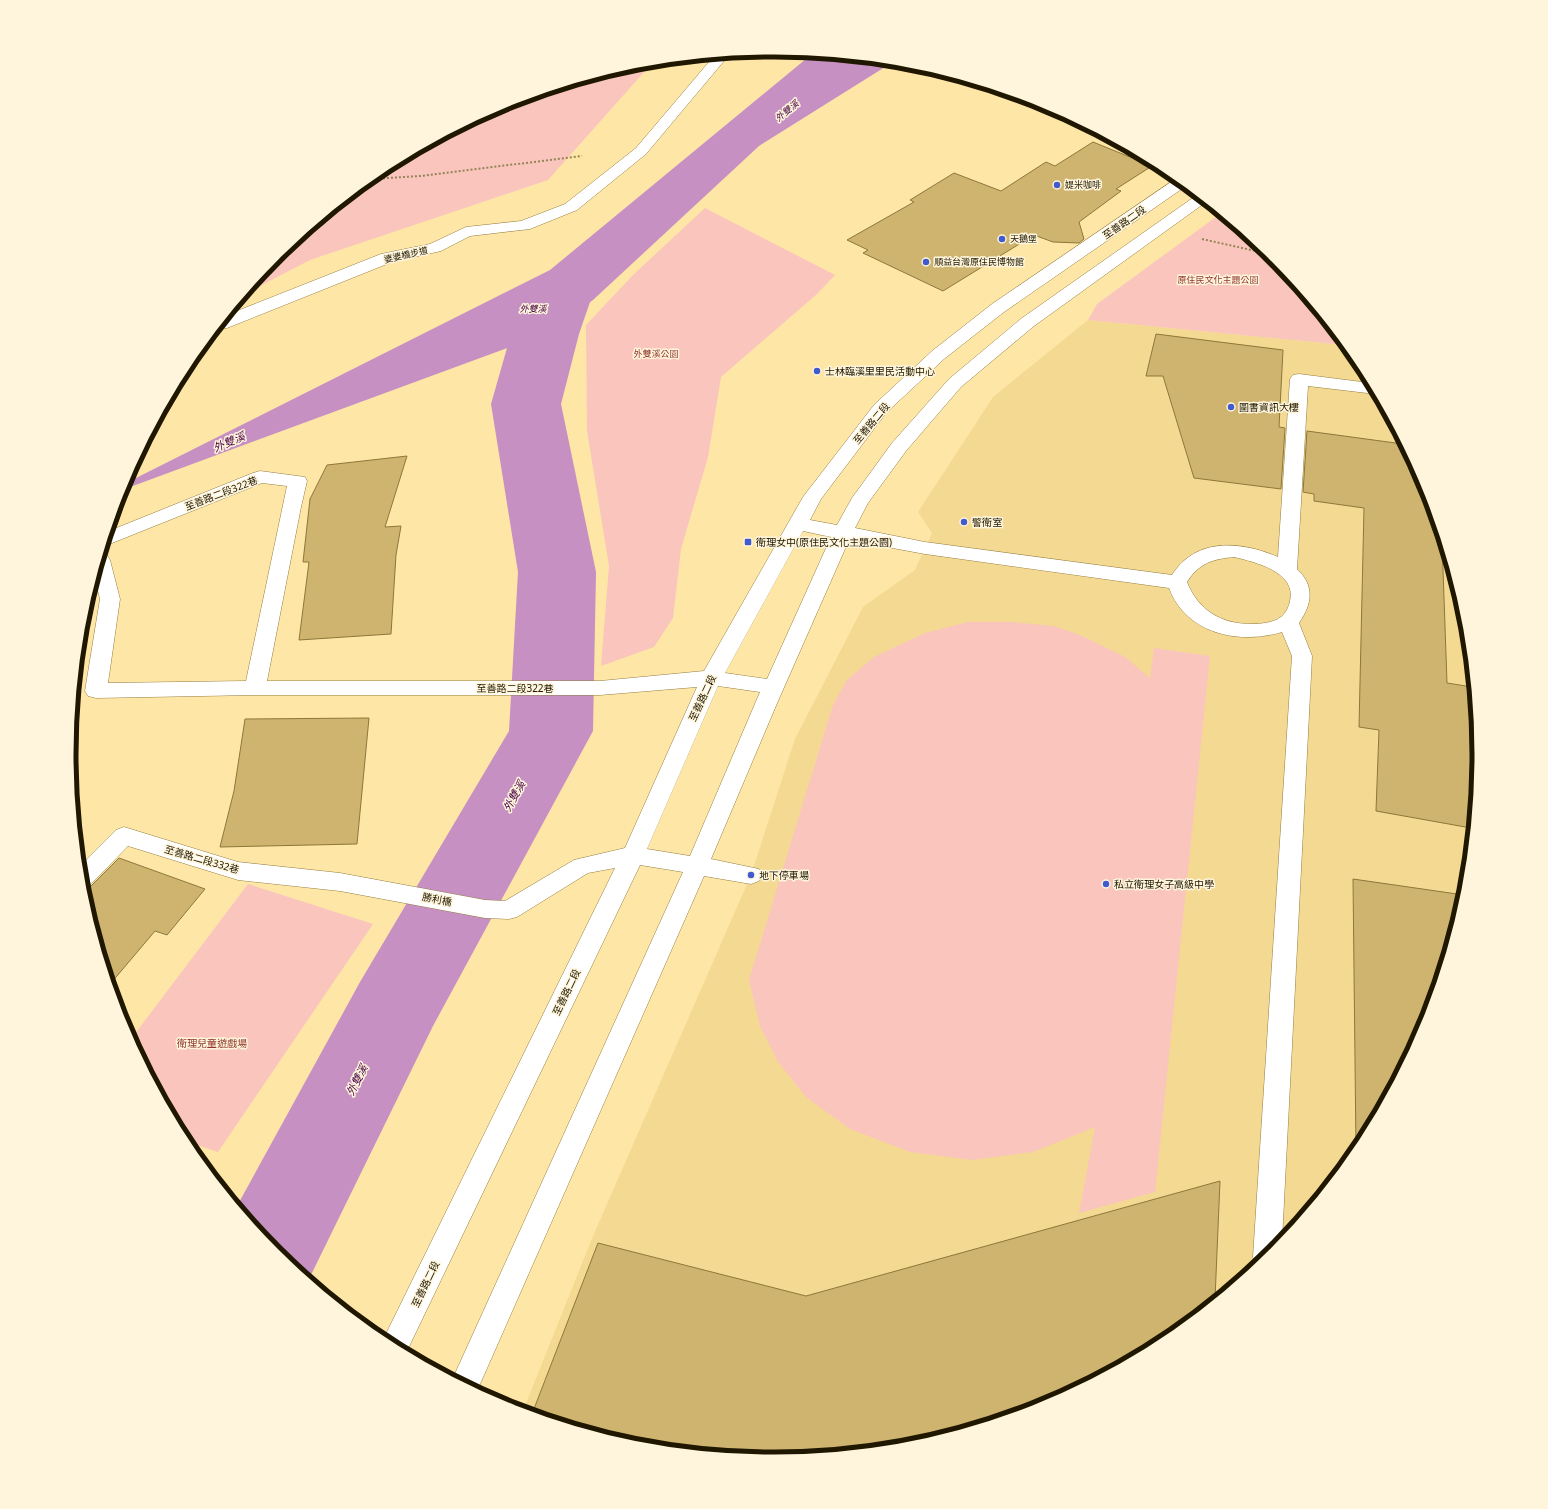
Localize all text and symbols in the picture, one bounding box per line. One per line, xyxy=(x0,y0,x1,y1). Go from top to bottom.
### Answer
water label: 外雙溪 xyxy=(772,96,803,124)
place label: 媞米咖啡 xyxy=(1065,178,1101,191)
marker: 媞米咖啡 xyxy=(1052,180,1062,190)
street label: 至善路二段 xyxy=(1100,202,1148,242)
place label: 天鵝堡 xyxy=(1010,232,1037,245)
marker: 天鵝堡 xyxy=(997,234,1007,244)
street label: 婆婆橋步道 xyxy=(382,243,429,266)
place label: 順益台灣原住民博物館 xyxy=(934,255,1024,268)
marker: 順益台灣原住民博物館 xyxy=(921,257,931,267)
park label: 原住民文化主題公園 xyxy=(1177,273,1259,286)
water label: 外雙溪 xyxy=(519,302,548,315)
park label: 外雙溪公園 xyxy=(633,347,679,360)
place label: 士林臨溪里里民活動中心 xyxy=(825,364,935,378)
marker: 士林臨溪里里民活動中心 xyxy=(812,366,822,376)
street label: 至善路二段 xyxy=(850,399,892,447)
place label: 圖書資訊大樓 xyxy=(1239,400,1299,414)
marker: 圖書資訊大樓 xyxy=(1226,402,1236,412)
water label: 外雙溪 xyxy=(211,427,249,455)
street label: 至善路二段322巷 xyxy=(182,473,260,513)
place label: 警衛室 xyxy=(972,515,1002,529)
marker: 警衛室 xyxy=(959,517,969,527)
place label: 衛理女中(原住民文化主題公園) xyxy=(756,535,892,549)
marker: 衛理女中(原住民文化主題公園) xyxy=(743,537,753,547)
street label: 至善路二段 xyxy=(685,672,719,724)
street label: 至善路二段322巷 xyxy=(476,681,554,695)
water label: 外雙溪 xyxy=(499,776,529,814)
street label: 至善路二段332巷 xyxy=(163,842,241,876)
place label: 地下停車場 xyxy=(759,868,809,882)
marker: 地下停車場 xyxy=(746,870,756,880)
place label: 私立衛理女子高級中學 xyxy=(1114,877,1214,891)
marker: 私立衛理女子高級中學 xyxy=(1101,879,1111,889)
street label: 勝利橋 xyxy=(421,889,453,909)
street label: 至善路二段 xyxy=(549,966,583,1018)
park label: 衛理兒童遊戲場 xyxy=(177,1036,247,1050)
water label: 外雙溪 xyxy=(342,1060,372,1098)
street label: 至善路二段 xyxy=(408,1258,442,1310)

